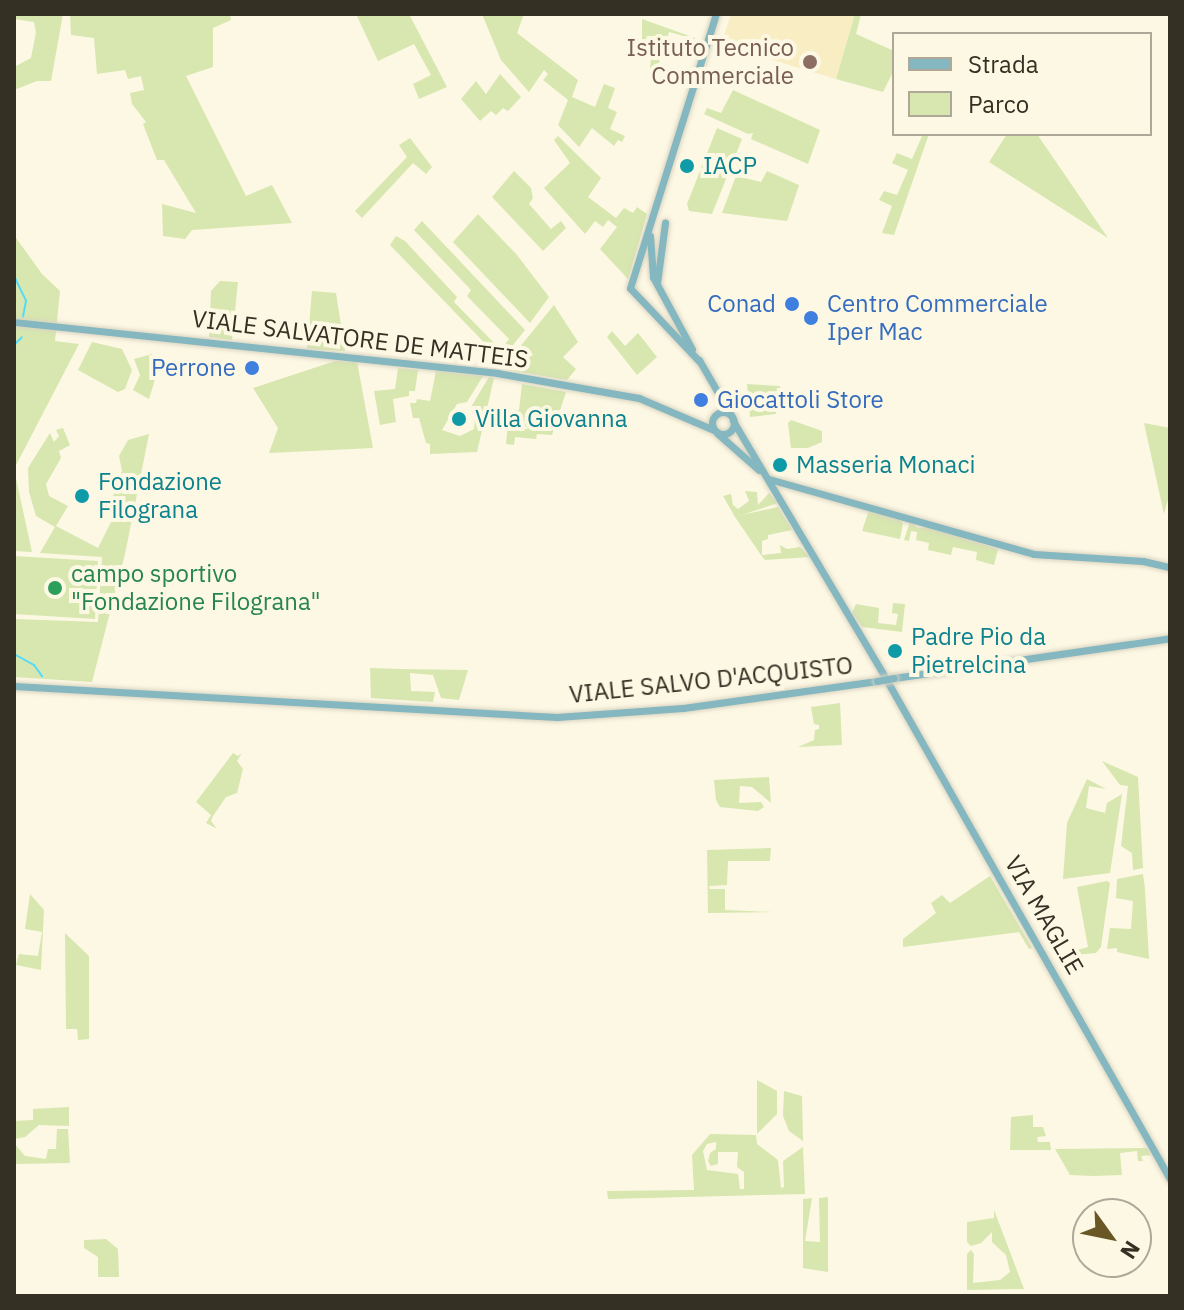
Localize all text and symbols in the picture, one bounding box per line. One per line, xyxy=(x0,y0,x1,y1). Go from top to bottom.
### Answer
legend xyxy=(892,32,1152,136)
place label: Istituto Tecnico Commerciale xyxy=(627,34,794,90)
text: Strada xyxy=(968,48,1039,80)
marker: Istituto Tecnico Commerciale xyxy=(801,53,819,71)
text: Parco xyxy=(968,88,1029,120)
place label: IACP xyxy=(703,152,757,180)
marker: IACP xyxy=(678,157,696,175)
place label: Conad xyxy=(707,290,776,318)
place label: Centro Commerciale Iper Mac xyxy=(827,290,1048,346)
marker: Conad xyxy=(783,295,801,313)
street label: VIALE SALVATORE DE MATTEIS xyxy=(190,304,530,374)
marker: Centro Commerciale Iper Mac xyxy=(802,309,820,327)
place label: Perrone xyxy=(151,354,236,382)
marker: Perrone xyxy=(243,359,261,377)
place label: Giocattoli Store xyxy=(717,386,884,414)
marker: Giocattoli Store xyxy=(692,391,710,409)
place label: Villa Giovanna xyxy=(475,405,627,433)
marker: Villa Giovanna xyxy=(450,410,468,428)
place label: Masseria Monaci xyxy=(796,451,975,479)
marker: Masseria Monaci xyxy=(771,456,789,474)
place label: Fondazione Filograna xyxy=(98,468,222,524)
marker: Fondazione Filograna xyxy=(73,487,91,505)
place label: campo sportivo "Fondazione Filograna" xyxy=(71,560,320,616)
marker: campo sportivo "Fondazione Filograna" xyxy=(46,579,64,597)
place label: Padre Pio da Pietrelcina xyxy=(911,623,1046,679)
marker: Padre Pio da Pietrelcina xyxy=(886,642,904,660)
street label: VIALE SALVO D'ACQUISTO xyxy=(568,651,854,709)
street label: VIA MAGLIE xyxy=(999,851,1089,979)
north arrow xyxy=(1072,1198,1152,1278)
text: N xyxy=(1114,1236,1147,1265)

